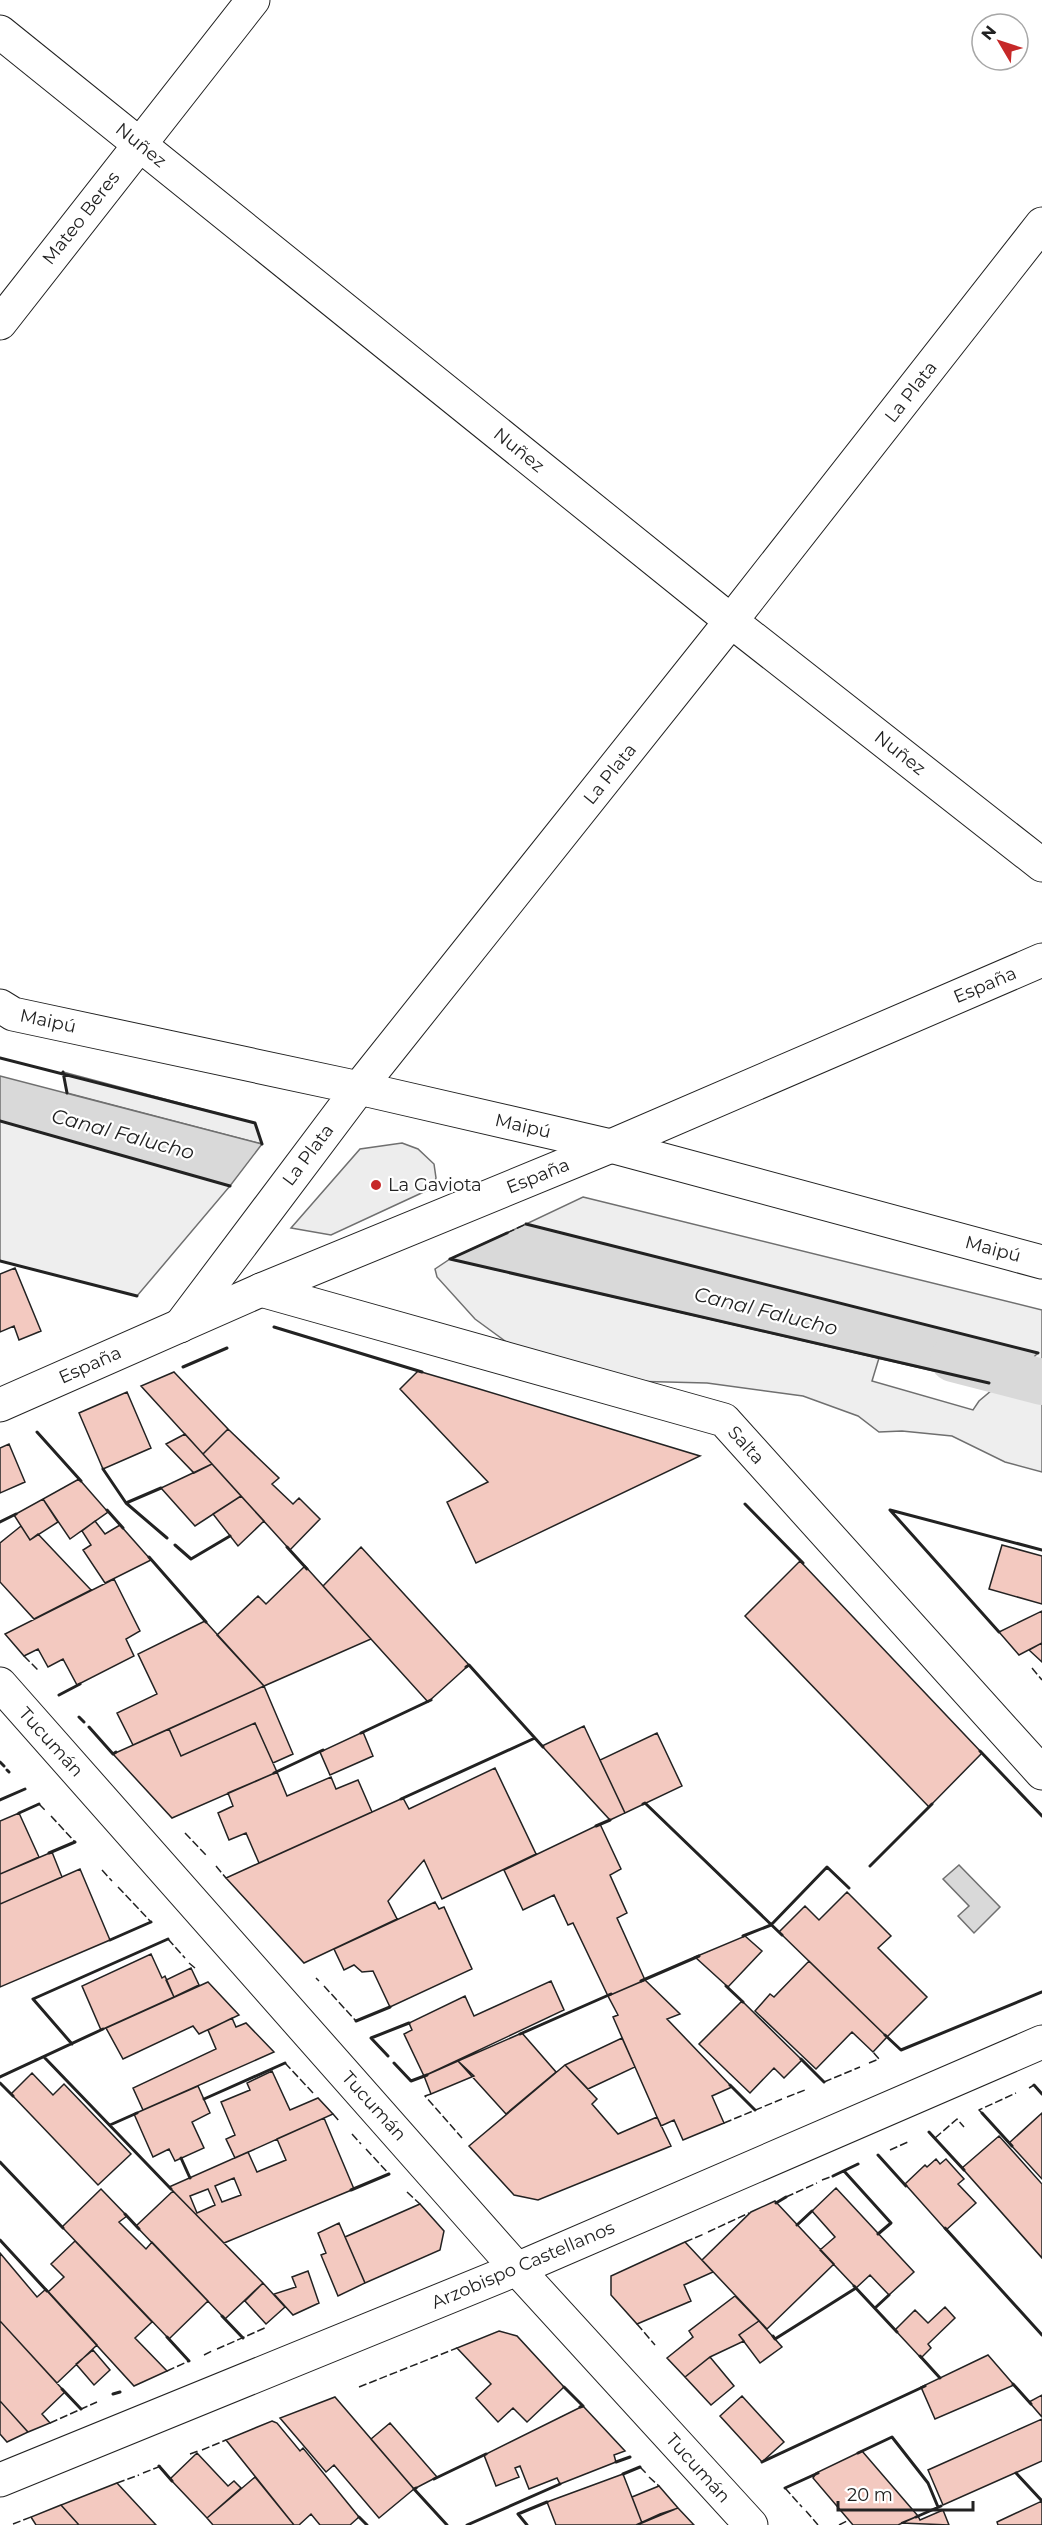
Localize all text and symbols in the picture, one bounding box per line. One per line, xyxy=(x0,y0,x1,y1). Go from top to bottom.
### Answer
north arrow xyxy=(970,12,1030,72)
text: N xyxy=(977,22,1000,44)
street label: Nuñez xyxy=(111,118,171,172)
street label: Mateo Beres xyxy=(38,167,125,269)
street label: La Plata xyxy=(880,357,942,427)
street label: Nuñez xyxy=(489,423,549,477)
street label: Nuñez xyxy=(870,726,930,780)
street label: La Plata xyxy=(579,739,641,809)
street label: España xyxy=(950,962,1020,1008)
street label: Maipú xyxy=(18,1004,78,1038)
water label: Canal Falucho xyxy=(49,1103,197,1165)
street label: Maipú xyxy=(493,1109,553,1143)
street label: La Plata xyxy=(278,1120,338,1190)
street label: España xyxy=(503,1153,573,1199)
place label: La Gaviota xyxy=(388,1174,482,1196)
marker: La Gaviota xyxy=(369,1178,383,1192)
street label: Maipú xyxy=(963,1231,1023,1267)
water label: Canal Falucho xyxy=(692,1282,840,1340)
street label: España xyxy=(55,1341,125,1389)
street label: Salta xyxy=(723,1421,769,1469)
street label: Tucumán xyxy=(14,1703,88,1781)
street label: Tucumán xyxy=(337,2067,411,2145)
street label: Arzobispo Castellanos xyxy=(428,2216,618,2314)
street label: Tucumán xyxy=(661,2429,735,2507)
scale bar xyxy=(838,2474,973,2512)
text: 20 m xyxy=(847,2484,893,2506)

